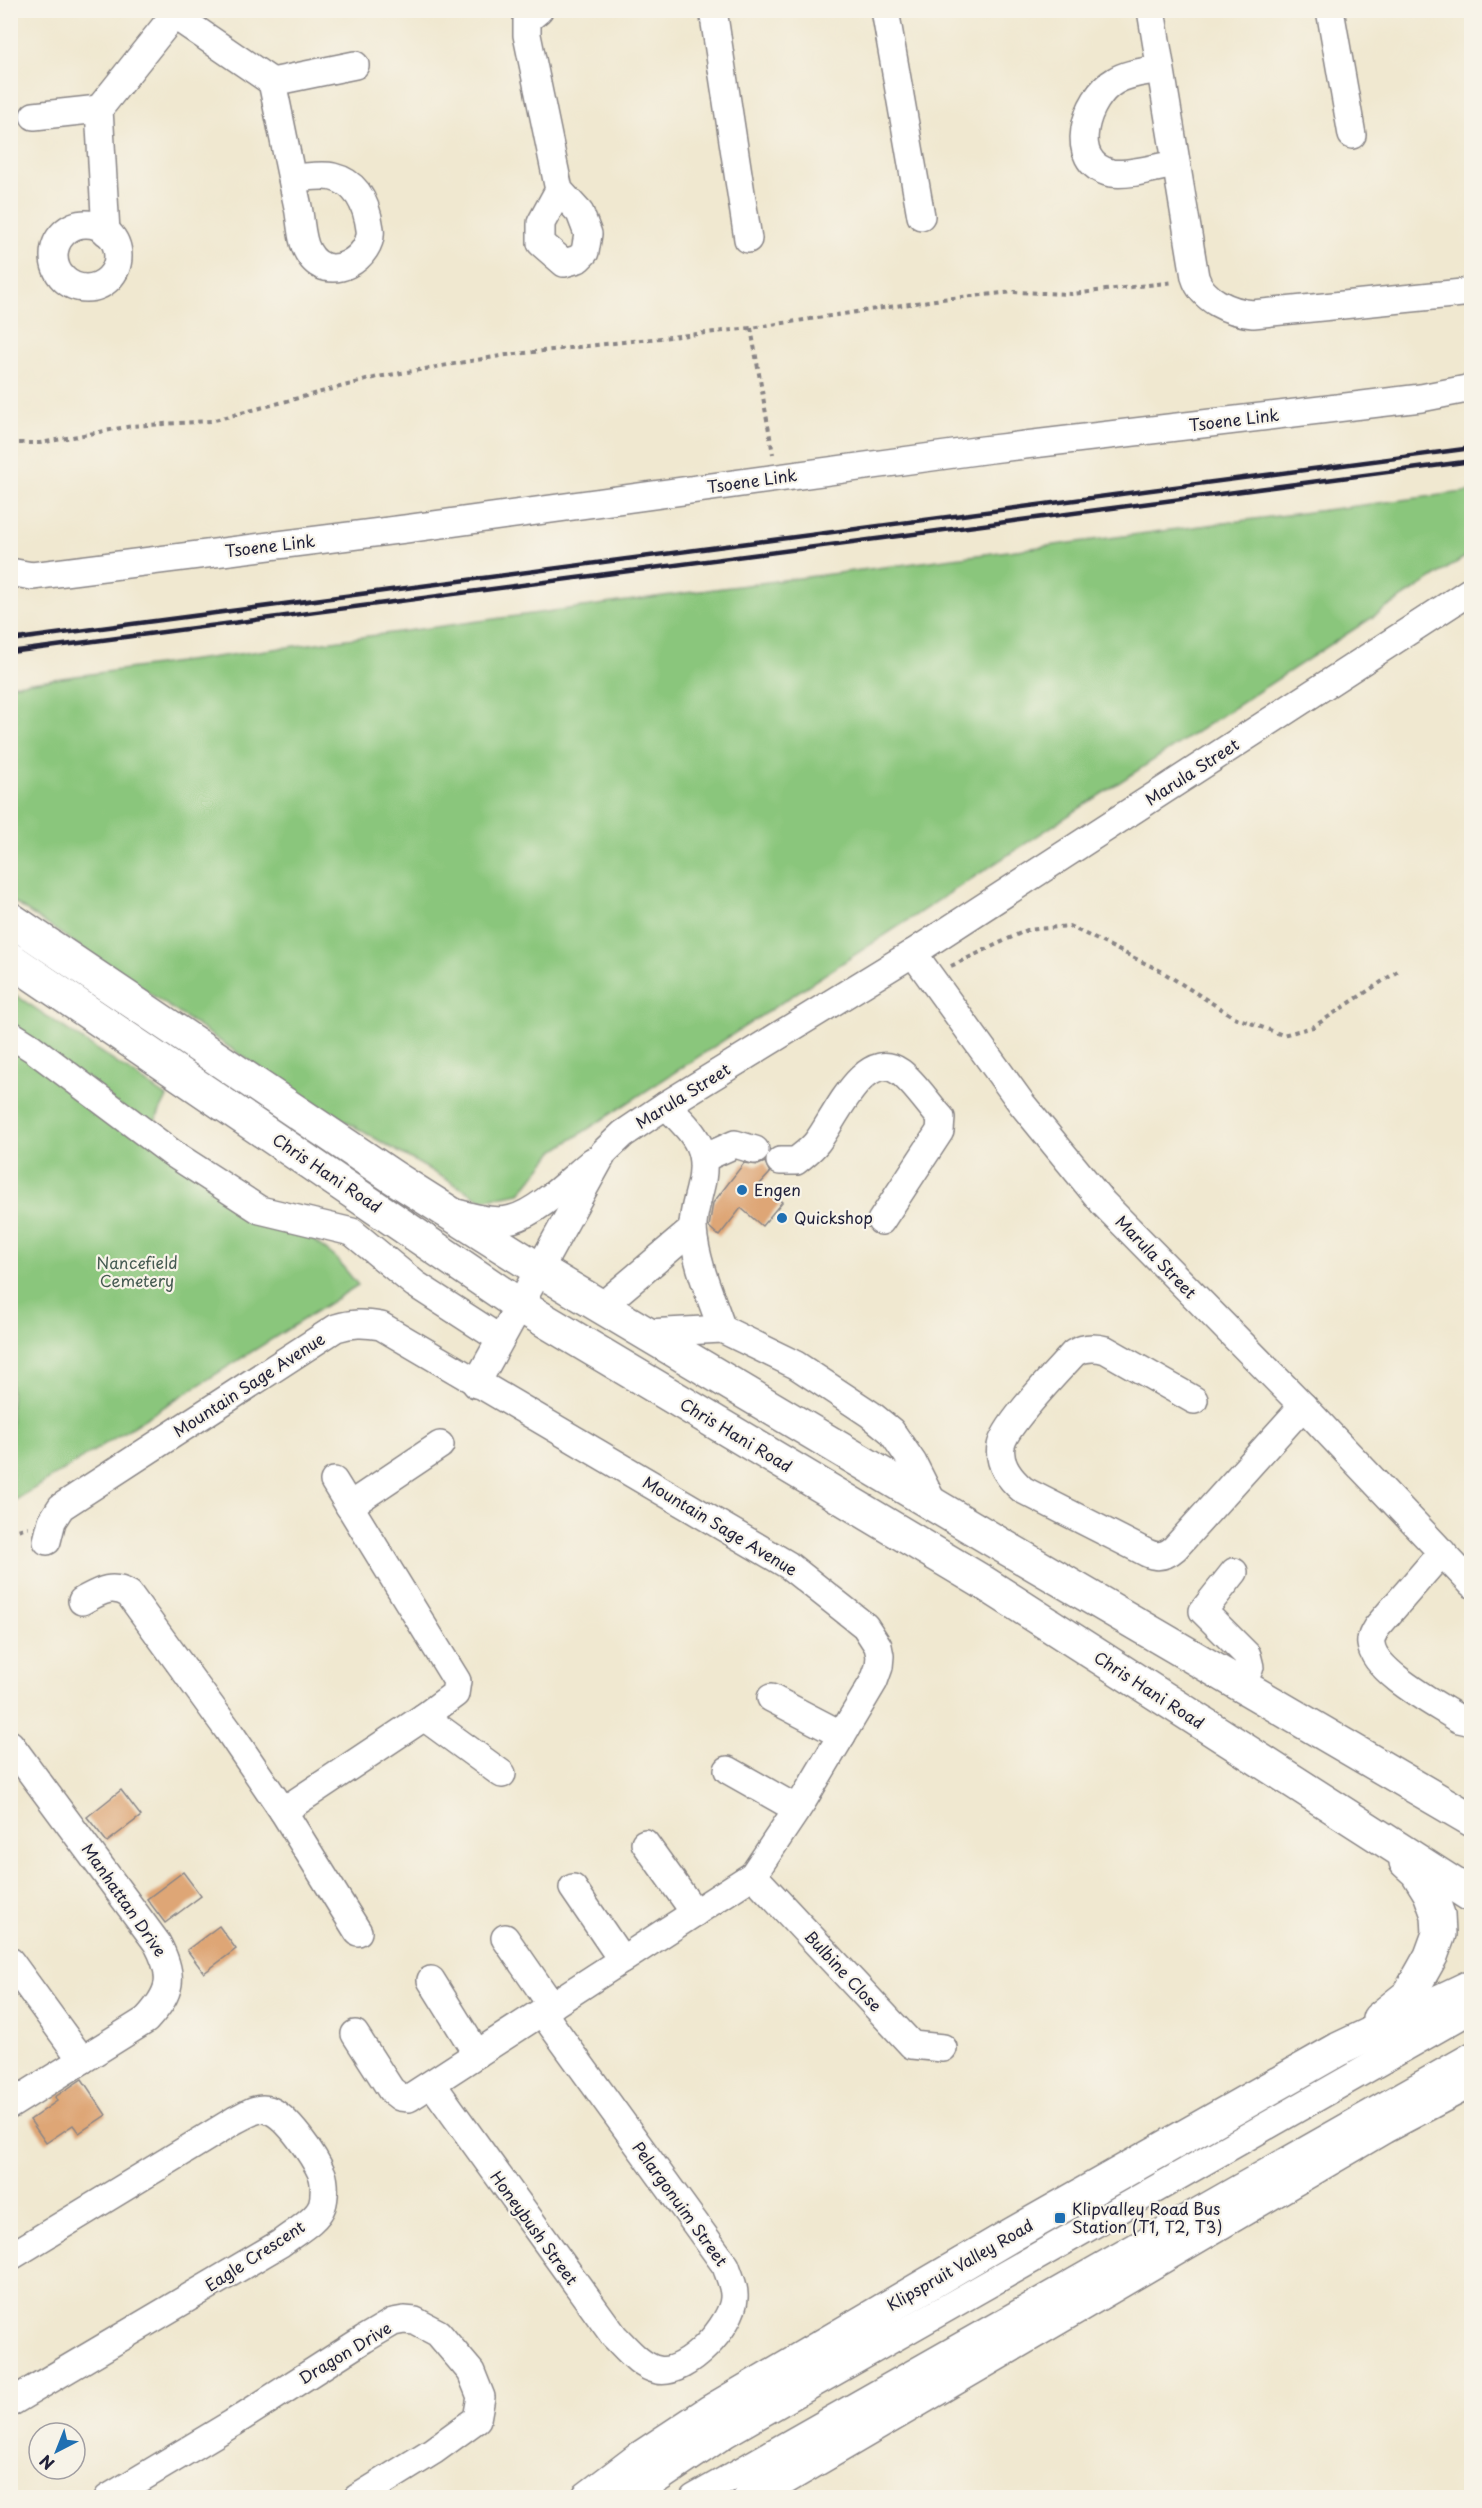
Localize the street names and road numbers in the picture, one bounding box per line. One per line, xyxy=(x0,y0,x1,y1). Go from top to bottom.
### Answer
street label: Tsoene Link xyxy=(1188,402,1280,436)
street label: Tsoene Link xyxy=(705,462,799,498)
street label: Tsoene Link xyxy=(224,528,316,562)
street label: Marula Street xyxy=(1140,732,1244,811)
street label: Marula Street xyxy=(630,1056,735,1134)
street label: Chris Hani Road xyxy=(268,1127,387,1218)
street label: Marula Street xyxy=(1111,1209,1203,1304)
street label: Mountain Sage Avenue xyxy=(168,1326,329,1442)
street label: Chris Hani Road xyxy=(676,1391,797,1477)
street label: Mountain Sage Avenue xyxy=(639,1469,803,1581)
street label: Chris Hani Road xyxy=(1090,1644,1209,1734)
street label: Manhattan Drive xyxy=(77,1838,173,1961)
street label: Bulbine Close xyxy=(800,1924,888,2016)
street label: Pelargonuim Street xyxy=(627,2136,735,2271)
street label: Honeybush Street xyxy=(485,2165,585,2290)
street label: Klipspruit Valley Road xyxy=(882,2212,1037,2316)
street label: Eagle Crescent xyxy=(200,2214,309,2296)
street label: Dragon Drive xyxy=(294,2315,395,2389)

